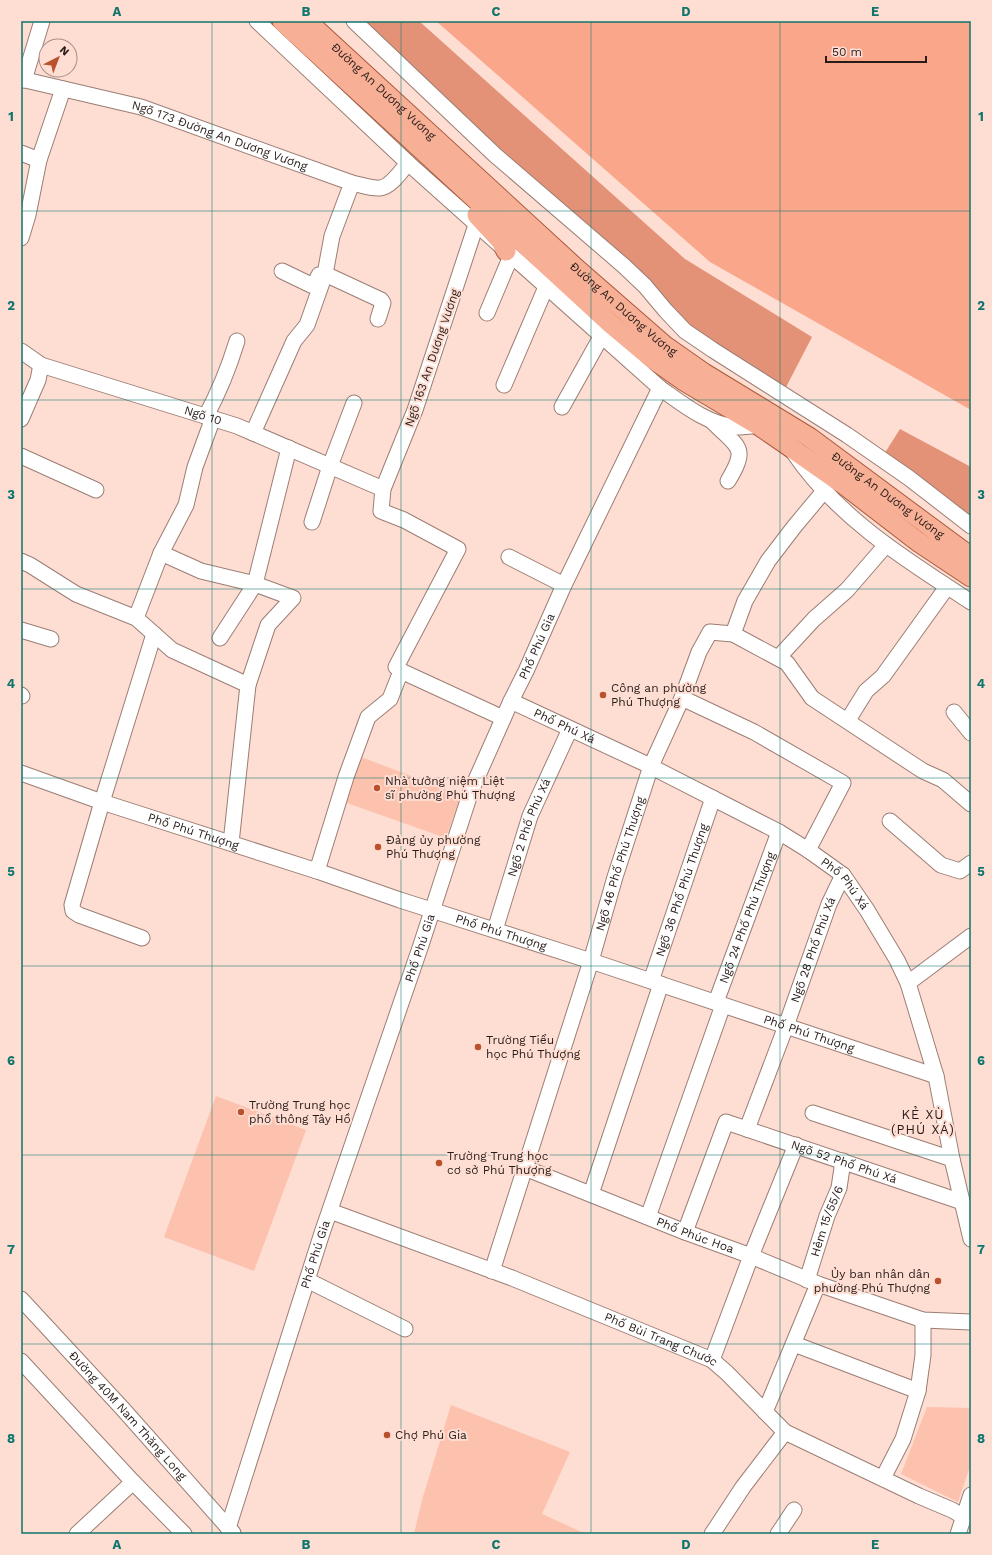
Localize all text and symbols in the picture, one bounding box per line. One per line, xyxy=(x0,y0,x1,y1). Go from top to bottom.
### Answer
text: A xyxy=(113,4,122,19)
text: B xyxy=(302,4,311,19)
text: C xyxy=(492,4,501,19)
text: D xyxy=(681,4,691,19)
text: E xyxy=(871,4,879,19)
north arrow xyxy=(38,38,78,78)
scale bar xyxy=(826,38,926,64)
street label: Đường An Dương Vương xyxy=(328,40,439,143)
text: N xyxy=(57,43,72,58)
text: 50 m xyxy=(832,45,862,59)
street label: Ngõ 173 Đường An Dương Vương xyxy=(131,98,310,174)
text: 1 xyxy=(8,109,14,124)
text: 1 xyxy=(978,109,984,124)
street label: Đường An Dương Vương xyxy=(567,259,680,359)
street label: Ngõ 163 An Dương Vương xyxy=(402,287,462,429)
text: 2 xyxy=(7,298,15,313)
text: 2 xyxy=(977,298,985,313)
street label: Ngõ 10 xyxy=(183,403,223,428)
street label: Đường An Dương Vương xyxy=(829,449,947,542)
text: 3 xyxy=(7,487,15,502)
text: 3 xyxy=(977,487,985,502)
street label: Phố Phú Gia xyxy=(516,611,558,682)
text: 4 xyxy=(7,676,16,691)
text: 4 xyxy=(977,676,986,691)
place label: Công an phường Phú Thượng xyxy=(611,681,707,709)
marker: Công an phường Phú Thượng xyxy=(598,690,608,700)
street label: Phố Phú Xá xyxy=(532,706,598,746)
place label: Nhà tưởng niệm Liệt sĩ phường Phú Thượng xyxy=(385,774,515,802)
street label: Ngõ 2 Phố Phú Xá xyxy=(505,776,553,878)
marker: Nhà tưởng niệm Liệt sĩ phường Phú Thượng xyxy=(372,783,382,793)
street label: Ngõ 46 Phố Phú Thượng xyxy=(593,794,648,933)
street label: Phố Phú Thượng xyxy=(146,810,241,853)
street label: Ngõ 36 Phố Phú Thượng xyxy=(653,821,711,958)
place label: Đảng ủy phường Phú Thượng xyxy=(386,833,481,861)
marker: Đảng ủy phường Phú Thượng xyxy=(373,842,383,852)
street label: Ngõ 24 Phố Phú Thượng xyxy=(716,849,778,985)
street label: Phố Phú Xá xyxy=(818,854,872,913)
text: 5 xyxy=(7,864,15,879)
text: 5 xyxy=(977,864,985,879)
street label: Ngõ 28 Phố Phú Xá xyxy=(788,894,838,1004)
street label: Phố Phú Thượng xyxy=(454,911,549,954)
street label: Phố Phú Gia xyxy=(402,912,438,984)
street label: Phố Phú Thượng xyxy=(762,1012,857,1055)
place label: Trường Tiểu học Phú Thượng xyxy=(486,1033,581,1061)
marker: Trường Tiểu học Phú Thượng xyxy=(473,1042,483,1052)
text: 6 xyxy=(7,1053,15,1068)
text: 6 xyxy=(977,1053,985,1068)
place label: Trường Trung học phổ thông Tây Hồ xyxy=(249,1098,351,1126)
district label: KẺ XÙ (PHÚ XÁ) xyxy=(891,1106,955,1137)
marker: Trường Trung học phổ thông Tây Hồ xyxy=(236,1107,246,1117)
street label: Ngõ 52 Phố Phú Xá xyxy=(789,1138,899,1186)
place label: Trường Trung học cơ sở Phú Thượng xyxy=(447,1149,552,1177)
marker: Trường Trung học cơ sở Phú Thượng xyxy=(434,1158,444,1168)
street label: Hẻm 15/55/6 xyxy=(808,1184,846,1258)
street label: Phố Phúc Hoa xyxy=(654,1214,736,1256)
street label: Phố Phú Gia xyxy=(298,1218,333,1291)
text: 7 xyxy=(7,1242,15,1257)
text: 7 xyxy=(977,1242,985,1257)
place label: Ủy ban nhân dân phường Phú Thượng xyxy=(814,1267,931,1295)
marker: Ủy ban nhân dân phường Phú Thượng xyxy=(933,1276,943,1286)
street label: Phố Bùi Trang Chước xyxy=(602,1310,721,1369)
street label: Đường 40M Nam Thăng Long xyxy=(66,1348,190,1483)
place label: Chợ Phú Gia xyxy=(395,1428,467,1442)
marker: Chợ Phú Gia xyxy=(382,1430,392,1440)
text: 8 xyxy=(7,1431,15,1446)
text: 8 xyxy=(977,1431,985,1446)
text: A xyxy=(113,1537,122,1552)
text: B xyxy=(302,1537,311,1552)
text: C xyxy=(492,1537,501,1552)
text: D xyxy=(681,1537,691,1552)
text: E xyxy=(871,1537,879,1552)

